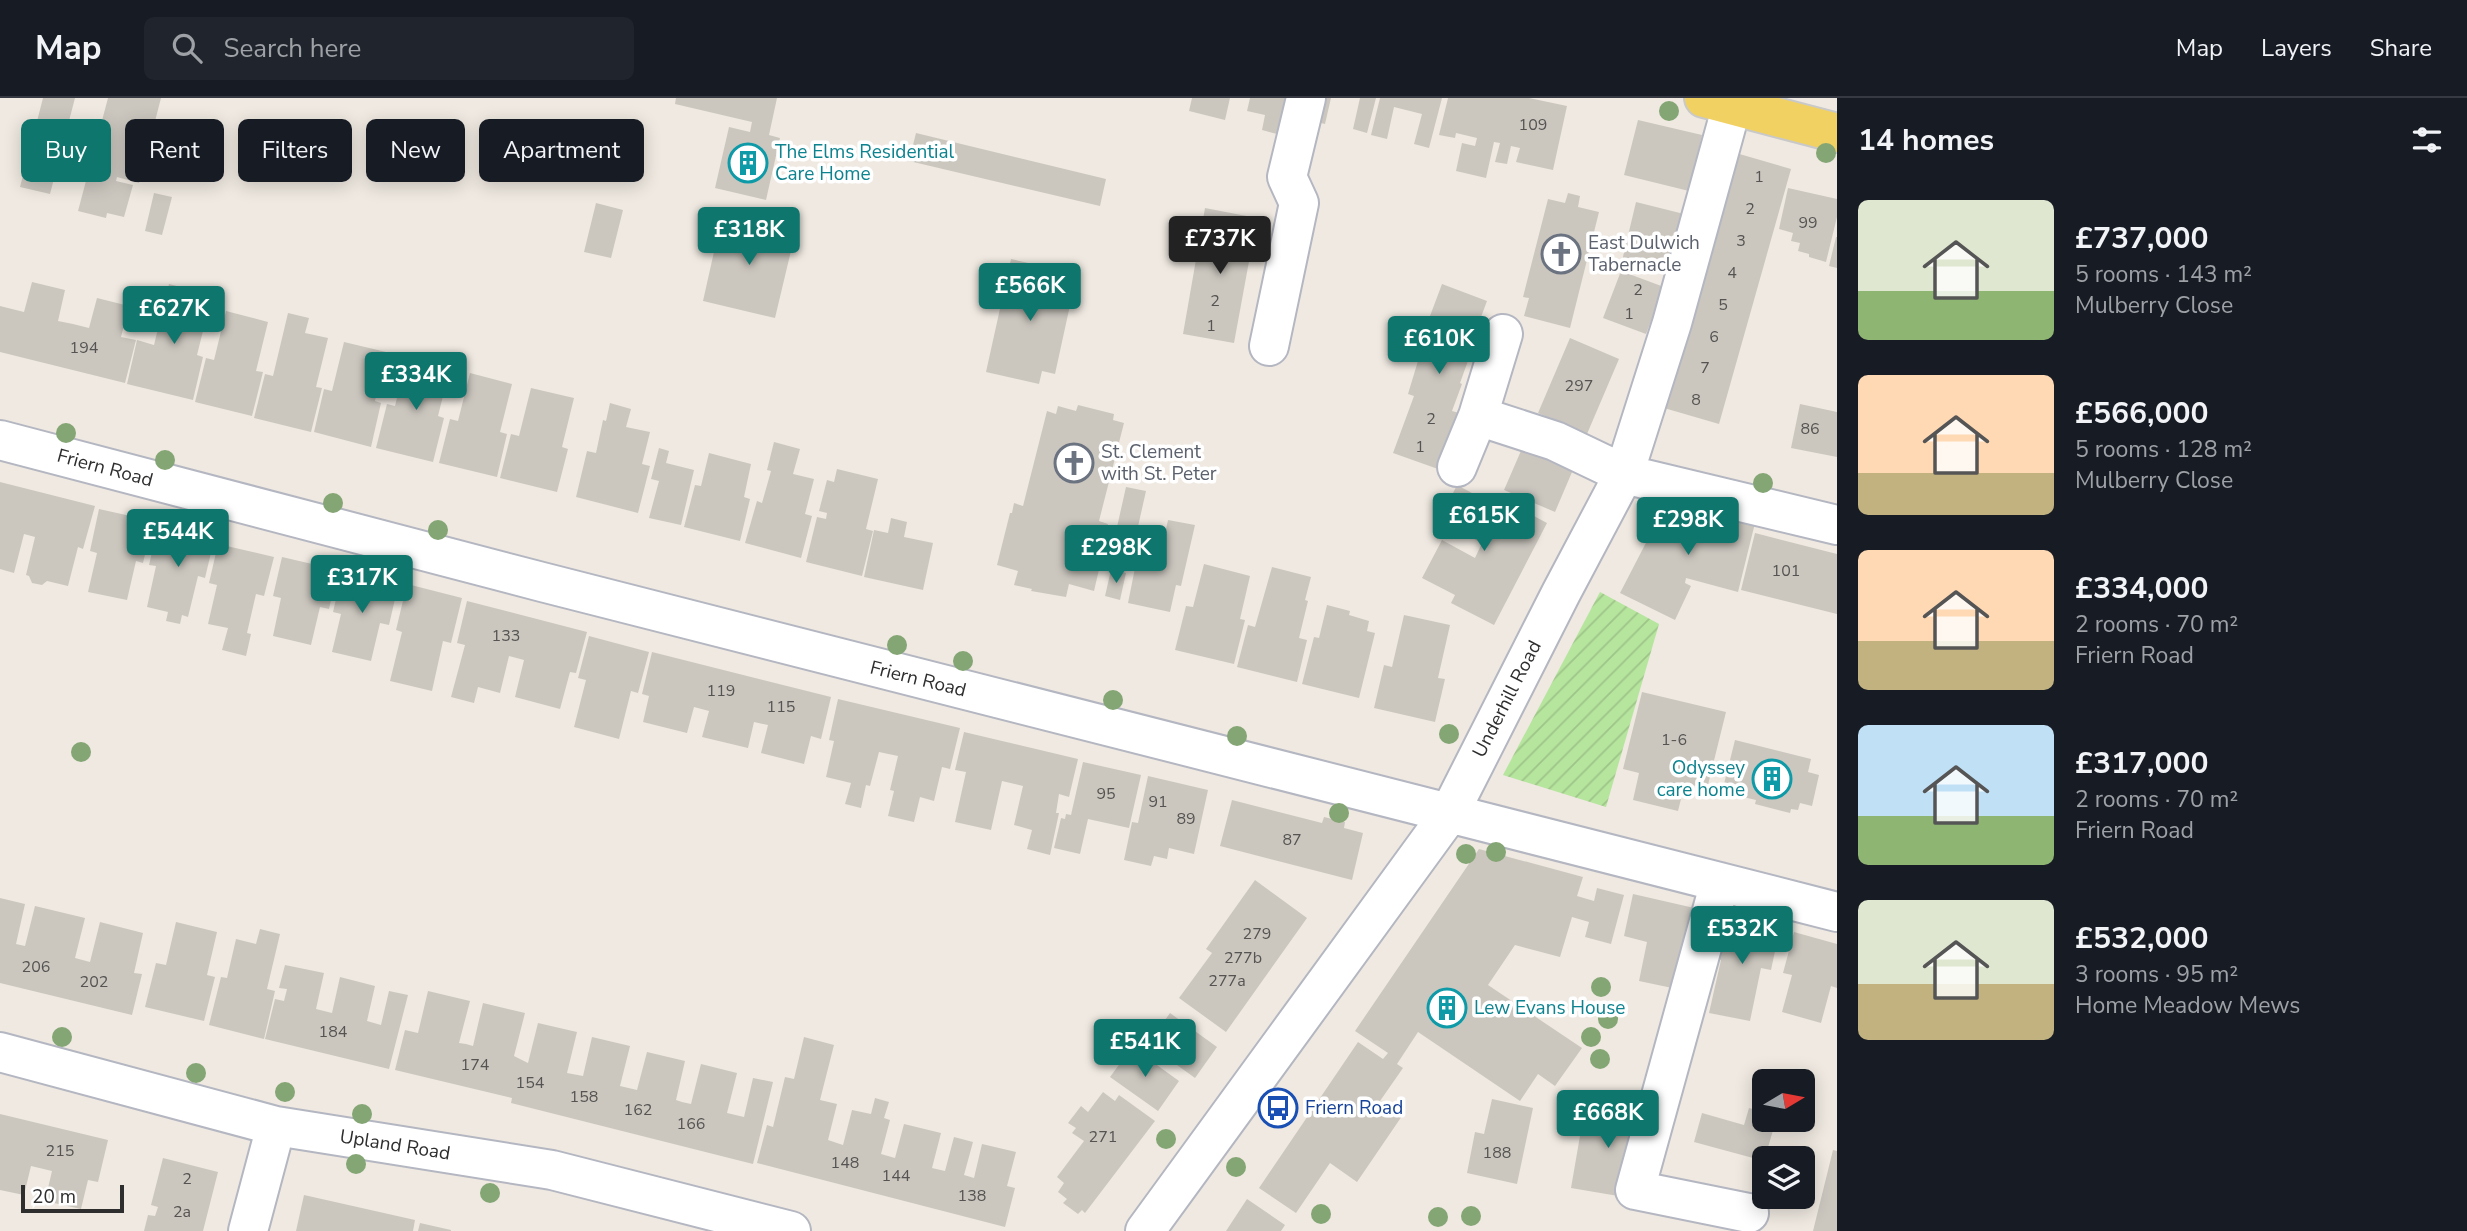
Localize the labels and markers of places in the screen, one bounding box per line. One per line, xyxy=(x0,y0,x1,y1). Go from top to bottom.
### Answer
place label: The Elms Residential Care Home xyxy=(775,139,954,187)
building icon: The Elms Residential Care Home xyxy=(727,142,769,184)
pin: £318K xyxy=(700,208,798,267)
pin: £737K xyxy=(1171,216,1269,276)
place label: East Dulwich Tabernacle xyxy=(1588,230,1700,278)
church icon: East Dulwich Tabernacle xyxy=(1540,233,1582,275)
pin: £566K xyxy=(981,264,1079,323)
pin: £627K xyxy=(125,286,223,346)
pin: £610K xyxy=(1390,316,1488,376)
pin: £334K xyxy=(367,352,465,412)
place label: St. Clement with St. Peter xyxy=(1101,439,1217,487)
church icon: St. Clement with St. Peter xyxy=(1053,442,1095,484)
pin: £615K xyxy=(1435,494,1533,553)
pin: £298K xyxy=(1639,498,1737,557)
pin: £544K xyxy=(129,510,227,569)
pin: £298K xyxy=(1067,526,1165,585)
pin: £317K xyxy=(313,556,411,615)
place label: Odyssey care home xyxy=(1657,755,1745,803)
building icon: Odyssey care home xyxy=(1751,758,1793,800)
pin: £532K xyxy=(1693,906,1791,966)
building icon: Lew Evans House xyxy=(1426,987,1468,1029)
place label: Lew Evans House xyxy=(1474,995,1625,1021)
pin: £541K xyxy=(1096,1020,1194,1079)
bus stop icon: Friern Road xyxy=(1257,1087,1299,1129)
pin: £668K xyxy=(1559,1090,1657,1150)
place label: Friern Road xyxy=(1305,1095,1403,1121)

